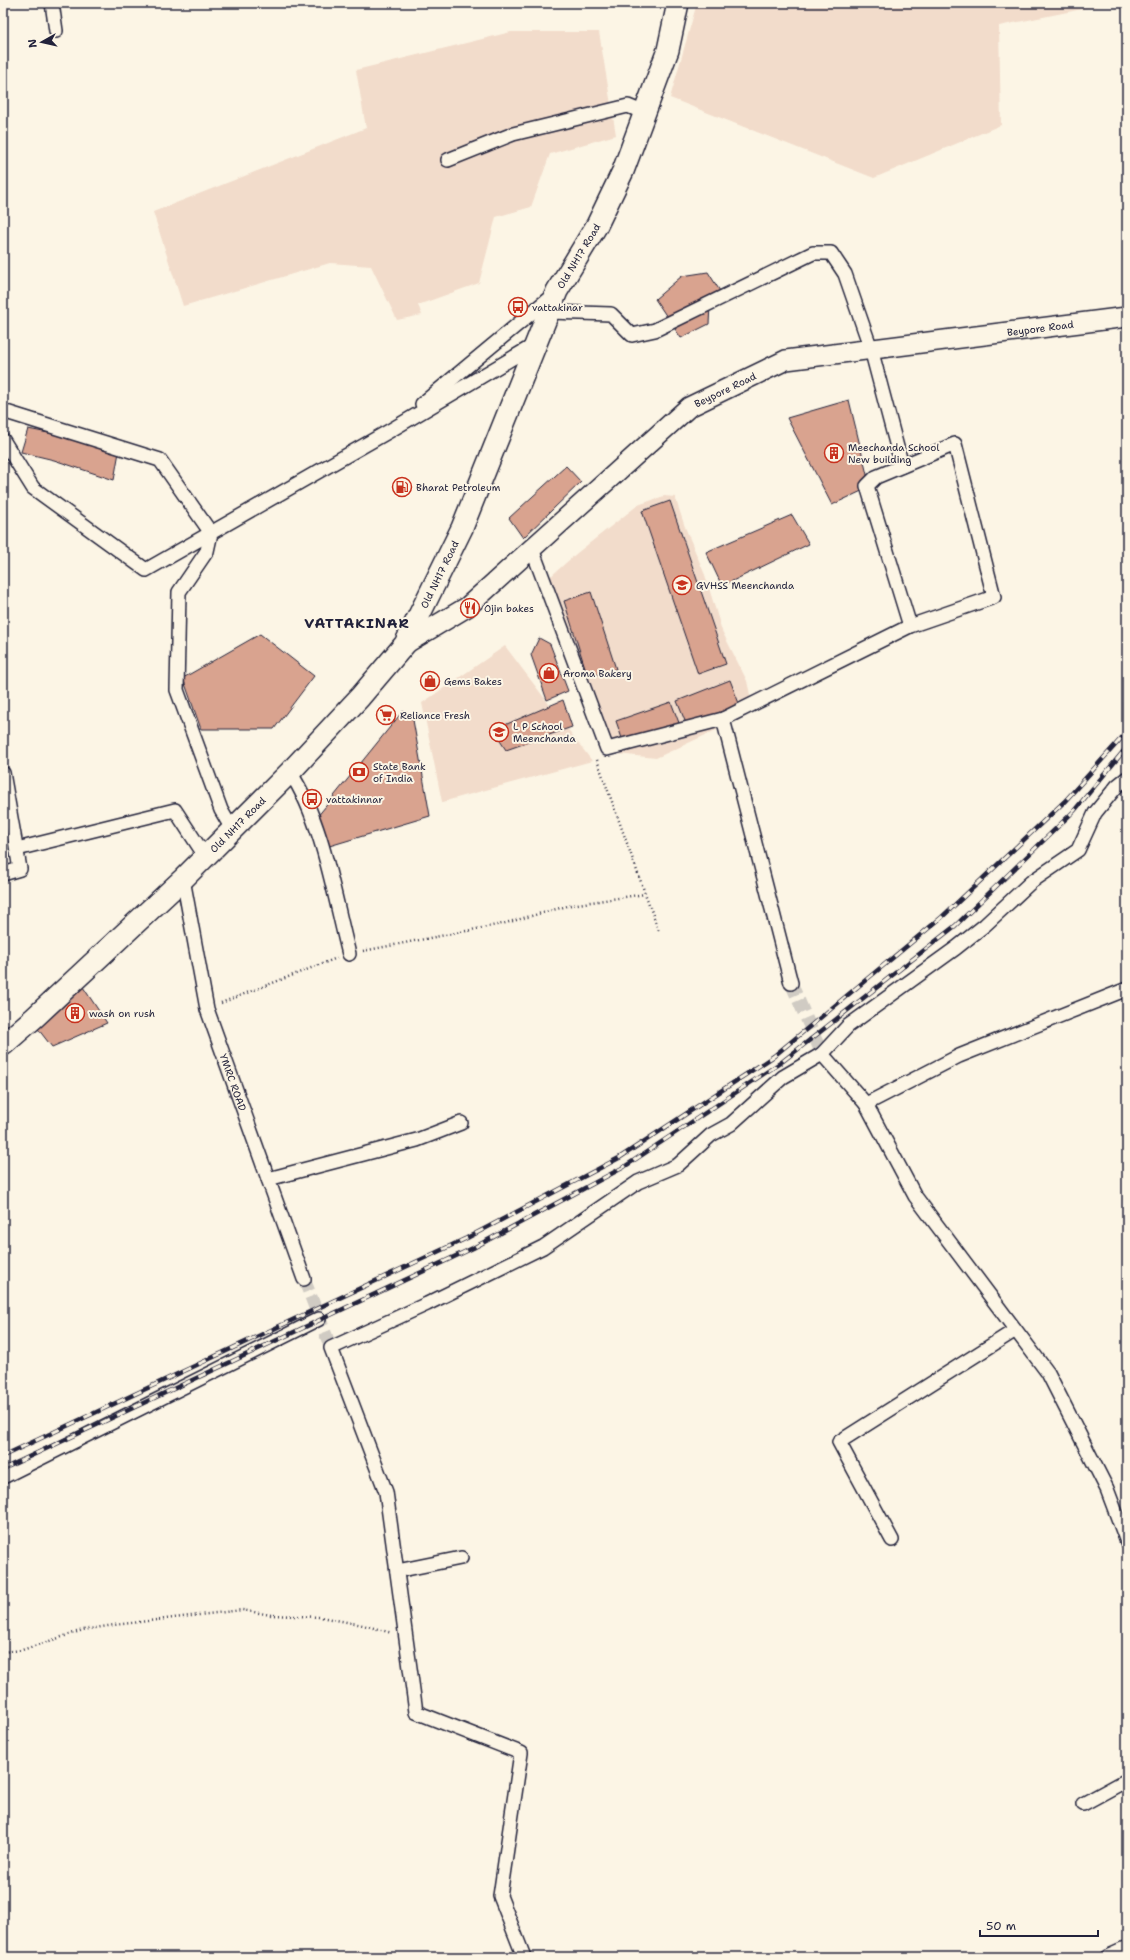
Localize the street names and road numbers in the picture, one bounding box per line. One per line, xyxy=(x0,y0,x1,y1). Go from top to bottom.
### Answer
street label: Old NH17 Road xyxy=(554,220,603,291)
street label: Beypore Road xyxy=(1006,317,1075,339)
street label: Beypore Road xyxy=(692,369,759,410)
street label: Old NH17 Road xyxy=(417,538,462,610)
street label: Old NH17 Road xyxy=(207,793,269,855)
street label: YMRC ROAD xyxy=(217,1052,250,1113)

